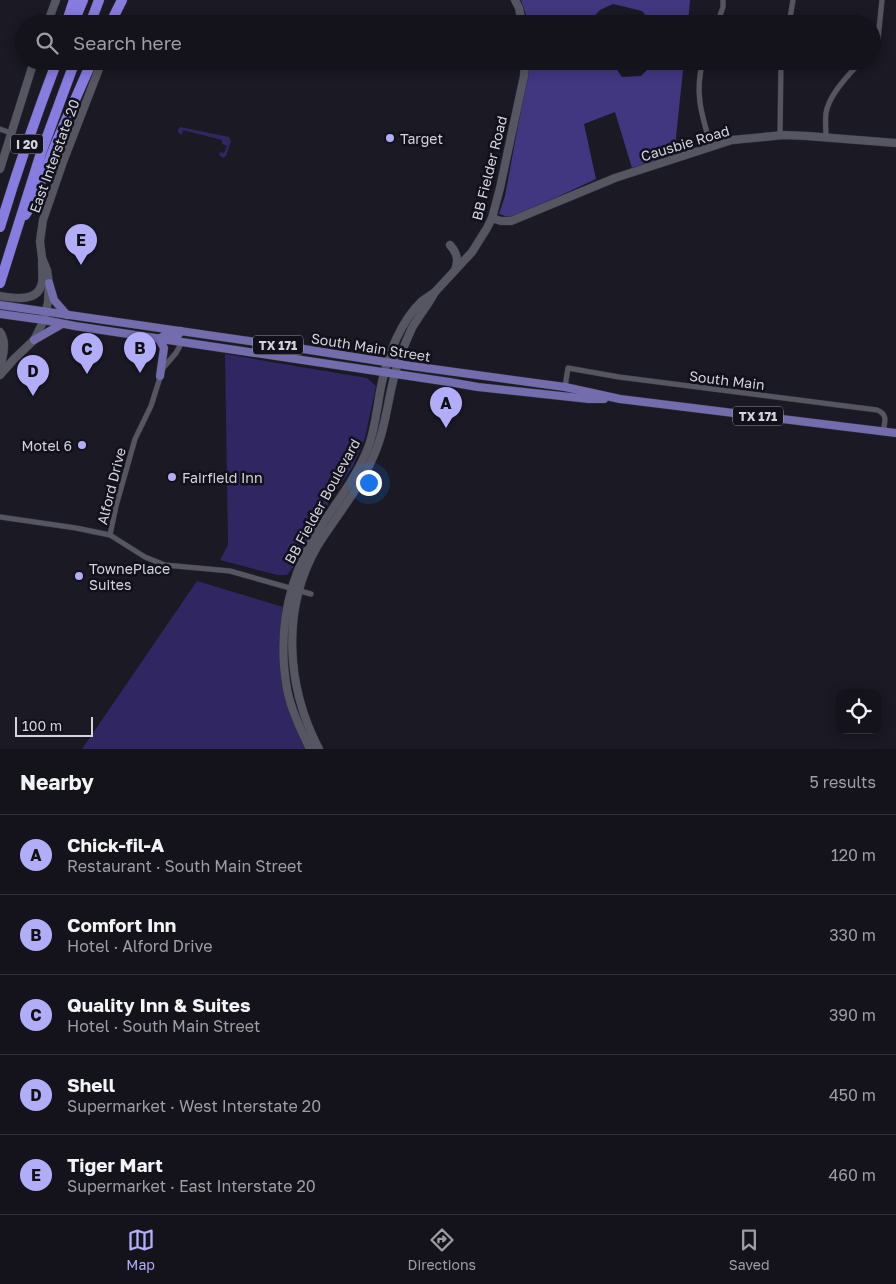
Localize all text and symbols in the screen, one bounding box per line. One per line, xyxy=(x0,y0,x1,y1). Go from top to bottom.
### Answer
search box xyxy=(15,15,881,70)
icon: search xyxy=(33,29,61,57)
text: Search here xyxy=(73,31,182,54)
street label: East Interstate 20 xyxy=(26,97,82,215)
street label: BB Fielder Road xyxy=(468,114,510,222)
street label: Causbie Road xyxy=(639,121,731,165)
place label: Target xyxy=(400,130,443,147)
marker: Target xyxy=(384,132,396,144)
road number: I 20 xyxy=(11,134,43,154)
pin: E xyxy=(65,224,97,265)
street label: South Main Street xyxy=(310,329,432,365)
pin: B xyxy=(124,332,156,373)
pin: C xyxy=(71,333,103,374)
road number: TX 171 xyxy=(253,336,303,354)
pin: D xyxy=(17,355,49,396)
street label: South Main xyxy=(688,367,766,393)
pin: A xyxy=(430,387,462,428)
road number: TX 171 xyxy=(733,406,783,426)
street label: BB Fielder Boulevard xyxy=(281,436,363,566)
place label: Motel 6 xyxy=(21,437,72,454)
marker: Motel 6 xyxy=(76,439,88,451)
street label: Alford Drive xyxy=(93,446,129,526)
place label: Fairfield Inn xyxy=(182,469,263,486)
your location xyxy=(356,470,382,496)
marker: Fairfield Inn xyxy=(166,471,178,483)
place label: TownePlace Suites xyxy=(89,560,170,593)
marker: TownePlace Suites xyxy=(73,570,85,582)
map controls xyxy=(836,689,881,734)
button: locate xyxy=(836,689,881,734)
scale bar xyxy=(15,714,92,737)
text: 100 m xyxy=(22,717,62,734)
text: Nearby xyxy=(20,769,94,795)
text: 5 results xyxy=(810,772,876,792)
text: Chick-fil-A xyxy=(67,833,164,856)
text: A xyxy=(30,845,42,865)
text: 120 m xyxy=(831,845,876,865)
text: Restaurant · South Main Street xyxy=(67,856,303,876)
text: Comfort Inn xyxy=(67,913,176,936)
text: B xyxy=(30,925,42,945)
text: 330 m xyxy=(829,925,876,945)
text: Hotel · Alford Drive xyxy=(67,936,212,956)
text: Quality Inn & Suites xyxy=(67,993,251,1016)
text: C xyxy=(30,1005,42,1025)
text: 390 m xyxy=(829,1005,876,1025)
text: Hotel · South Main Street xyxy=(67,1016,260,1036)
text: Shell xyxy=(67,1073,115,1096)
text: D xyxy=(30,1085,42,1105)
text: 450 m xyxy=(829,1085,876,1105)
text: Supermarket · West Interstate 20 xyxy=(67,1096,321,1116)
text: Tiger Mart xyxy=(67,1153,163,1176)
text: E xyxy=(31,1165,41,1185)
text: 460 m xyxy=(828,1165,876,1185)
text: Supermarket · East Interstate 20 xyxy=(67,1176,316,1196)
tab: Map xyxy=(126,1226,155,1273)
tab: Directions xyxy=(408,1226,476,1273)
tab: Saved xyxy=(729,1226,770,1273)

